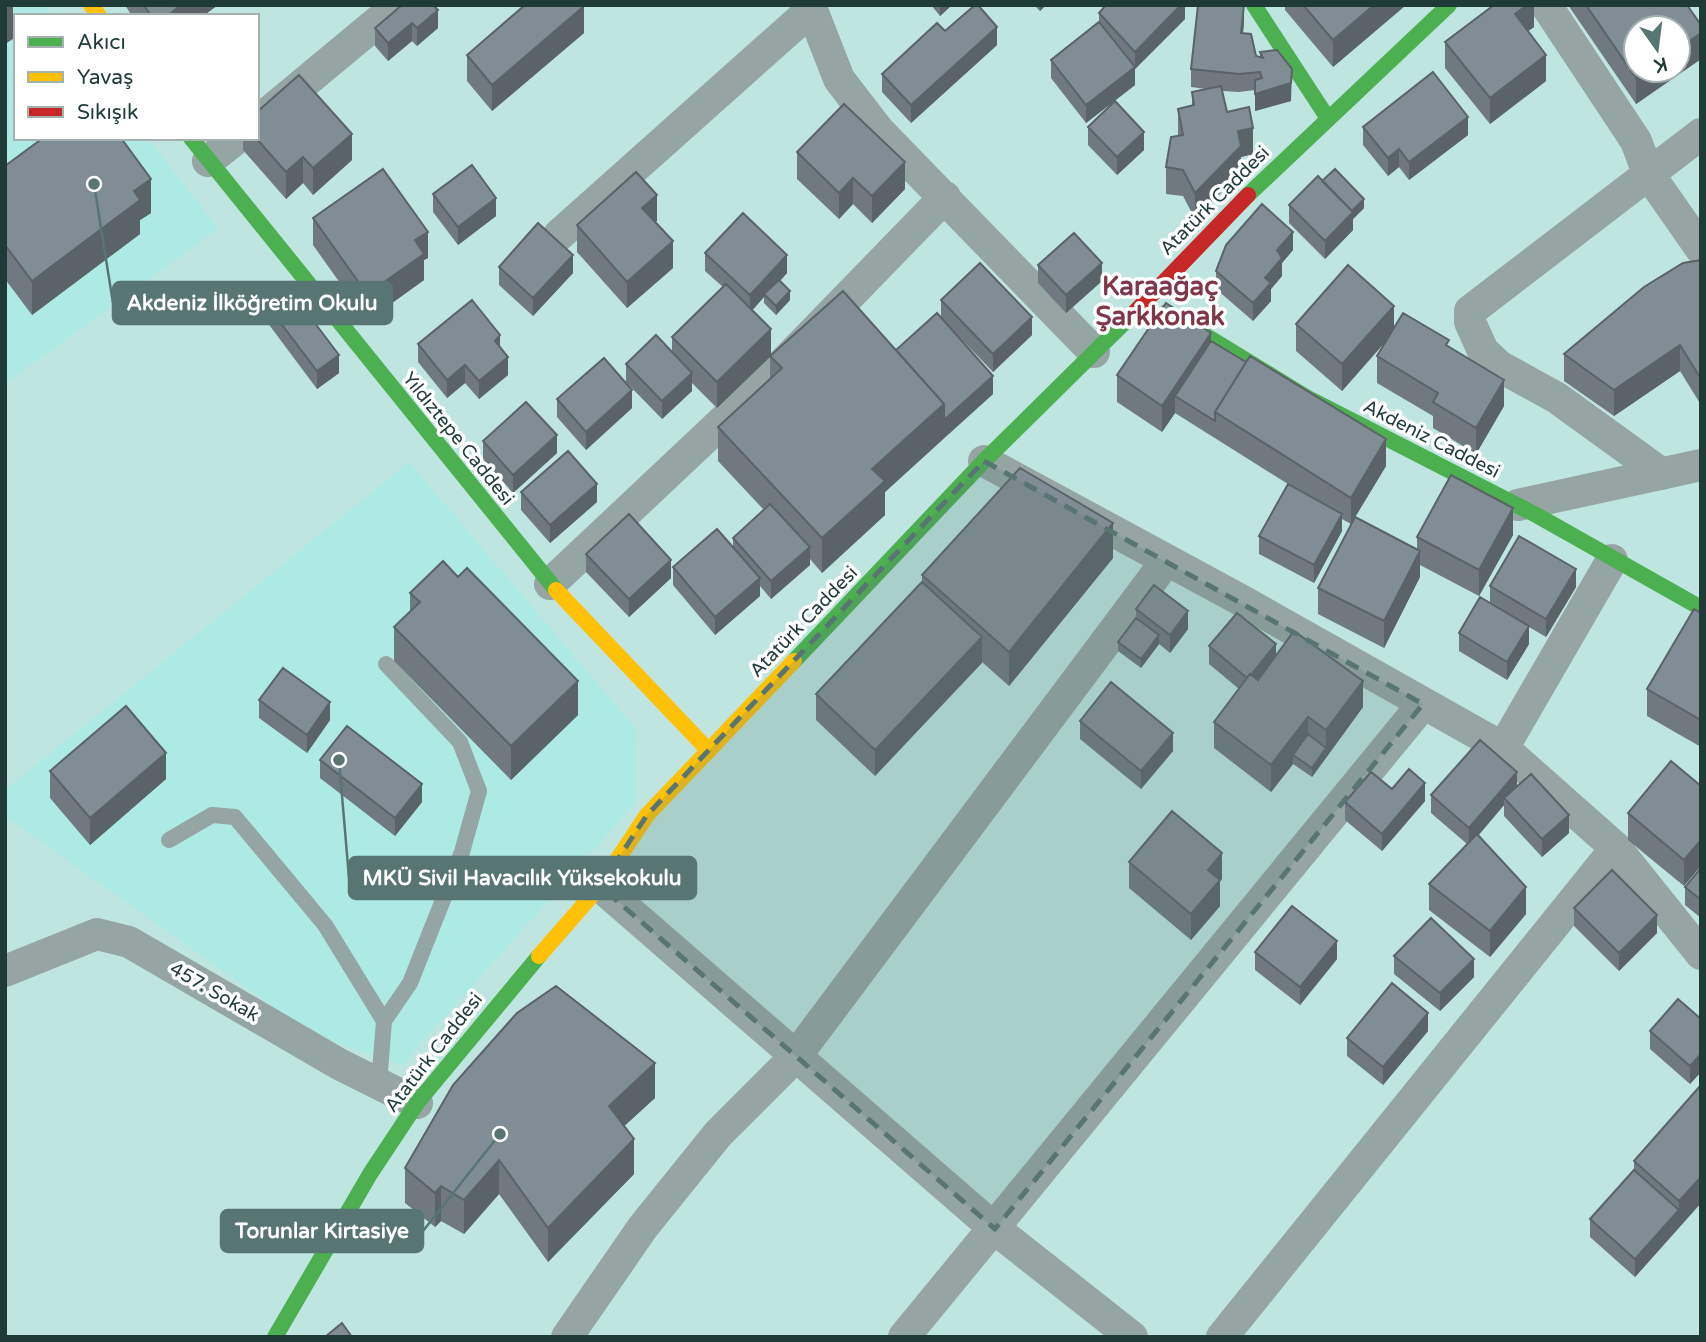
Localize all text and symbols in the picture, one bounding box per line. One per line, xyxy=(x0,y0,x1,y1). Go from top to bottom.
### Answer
legend xyxy=(14,14,259,140)
north arrow xyxy=(1622,14,1692,84)
text: Akıcı xyxy=(77,30,126,55)
text: K xyxy=(1652,52,1670,77)
text: Yavaş xyxy=(77,65,133,90)
text: Sıkışık xyxy=(77,100,138,125)
street label: Atatürk Caddesi xyxy=(1156,142,1274,260)
district label: Karaağaç Şarkkonak xyxy=(1095,271,1225,332)
callout: Akdeniz İlköğretim Okulu xyxy=(113,282,392,324)
text: Akdeniz İlköğretim Okulu xyxy=(127,291,377,316)
street label: Yıldıztepe Caddesi xyxy=(398,368,519,509)
street label: Akdeniz Caddesi xyxy=(1360,395,1503,483)
street label: Atatürk Caddesi xyxy=(745,562,862,682)
callout: MKÜ Sivil Havacılık Yüksekokulu xyxy=(349,857,696,899)
text: MKÜ Sivil Havacılık Yüksekokulu xyxy=(362,866,682,891)
street label: 457. Sokak xyxy=(166,958,263,1026)
street label: Atatürk Caddesi xyxy=(380,989,487,1117)
callout: Torunlar Kirtasiye xyxy=(221,1210,423,1252)
text: Torunlar Kirtasiye xyxy=(234,1219,409,1244)

